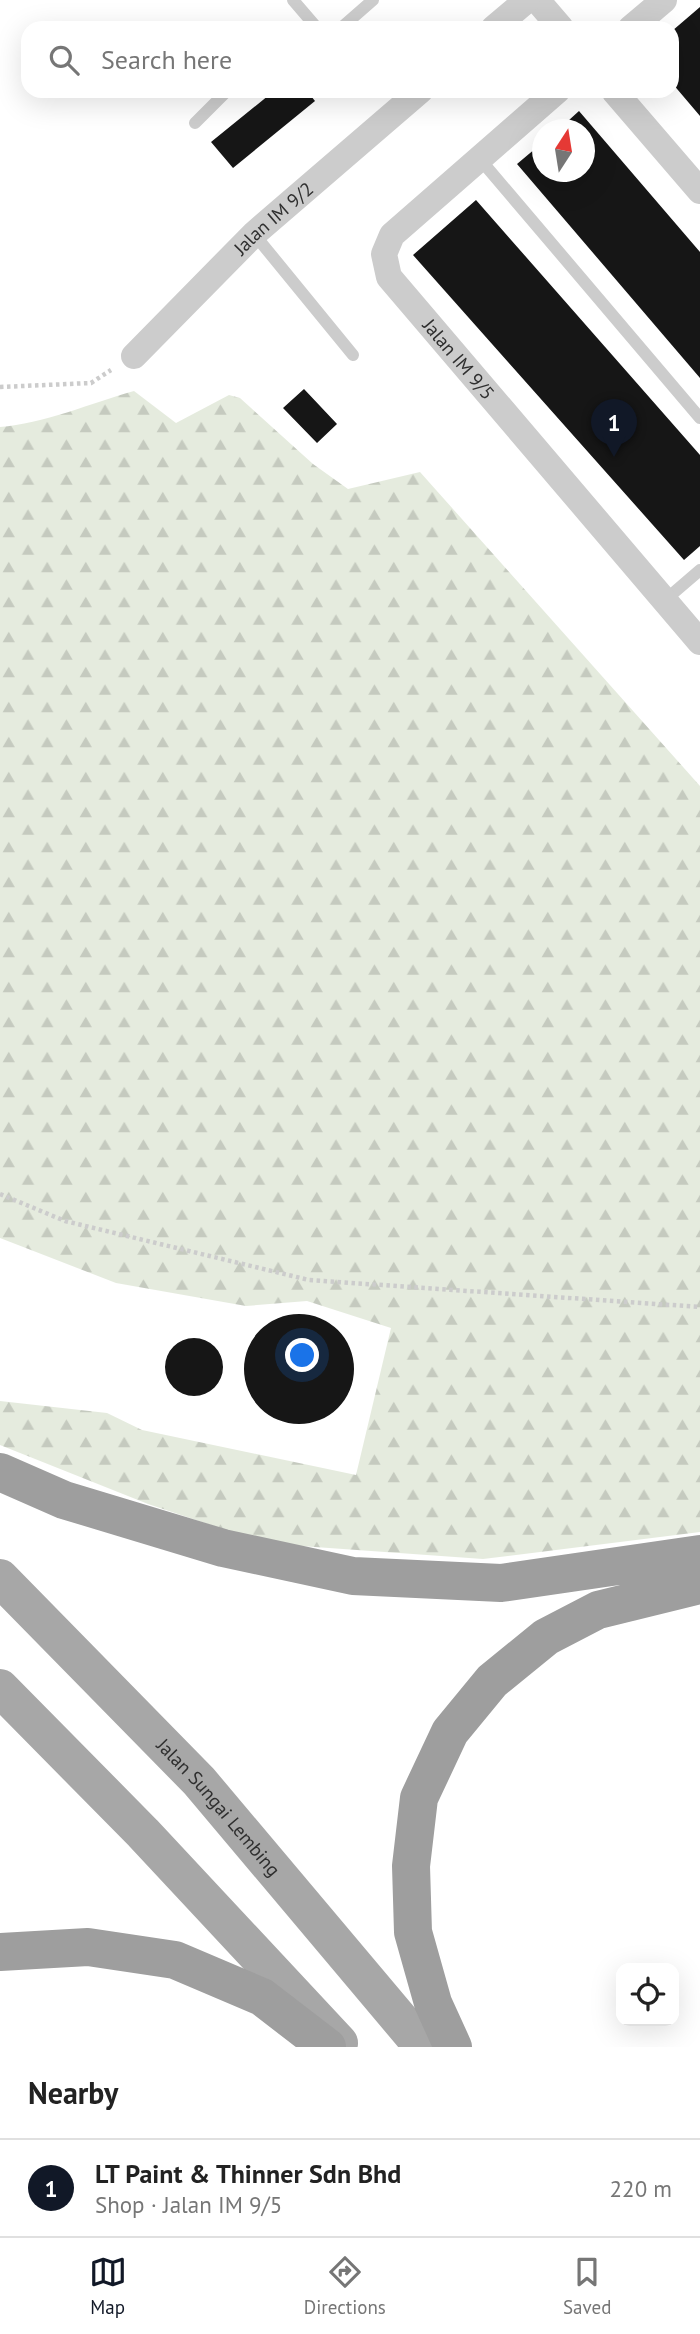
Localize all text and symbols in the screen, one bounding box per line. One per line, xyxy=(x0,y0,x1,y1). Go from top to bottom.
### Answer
search box xyxy=(21,21,679,98)
icon: search xyxy=(45,41,83,79)
text: Search here xyxy=(101,43,232,76)
north arrow xyxy=(532,119,595,182)
street label: Jalan IM 9/2 xyxy=(228,177,318,261)
street label: Jalan IM 9/5 xyxy=(417,313,500,404)
pin: 1 xyxy=(591,399,637,457)
your location xyxy=(285,1338,319,1372)
street label: Jalan Sungai Lembing xyxy=(151,1732,286,1881)
map controls xyxy=(616,1963,679,2026)
button: locate xyxy=(616,1963,679,2026)
text: Nearby xyxy=(28,2073,118,2112)
text: LT Paint & Thinner Sdn Bhd xyxy=(95,2157,401,2190)
text: 1 xyxy=(44,2174,58,2203)
text: 220 m xyxy=(610,2174,672,2203)
text: Shop · Jalan IM 9/5 xyxy=(95,2190,282,2219)
tab: Map xyxy=(89,2253,127,2319)
tab: Directions xyxy=(304,2253,386,2319)
tab: Saved xyxy=(563,2253,611,2319)

